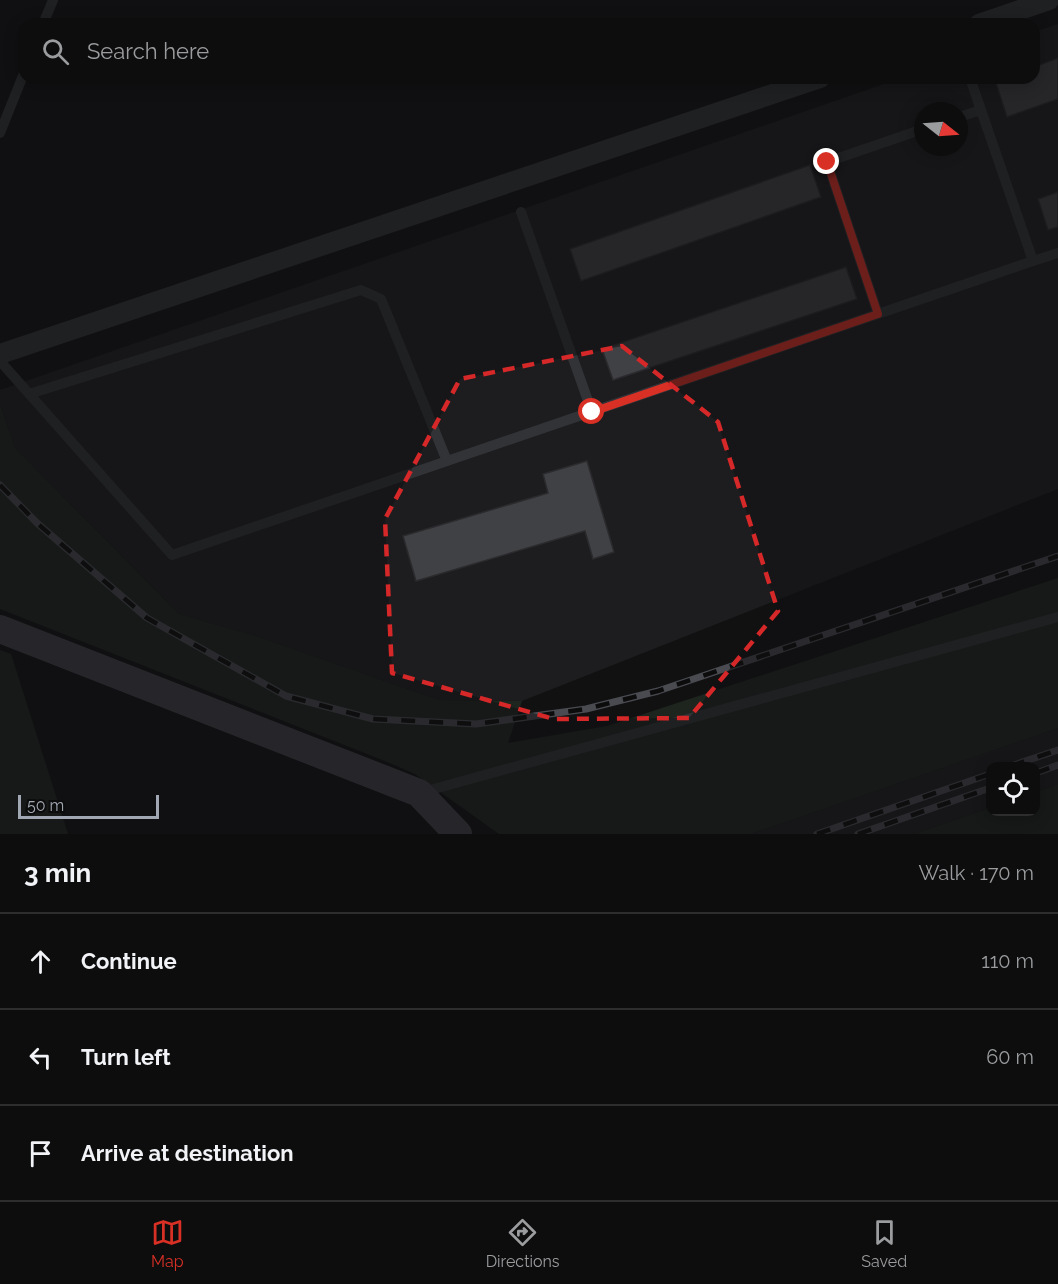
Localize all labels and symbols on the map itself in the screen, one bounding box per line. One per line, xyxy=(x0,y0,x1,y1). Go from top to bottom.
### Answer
north arrow xyxy=(914,102,968,156)
route end xyxy=(813,148,839,174)
route start xyxy=(578,398,604,424)
scale bar xyxy=(18,792,159,820)

